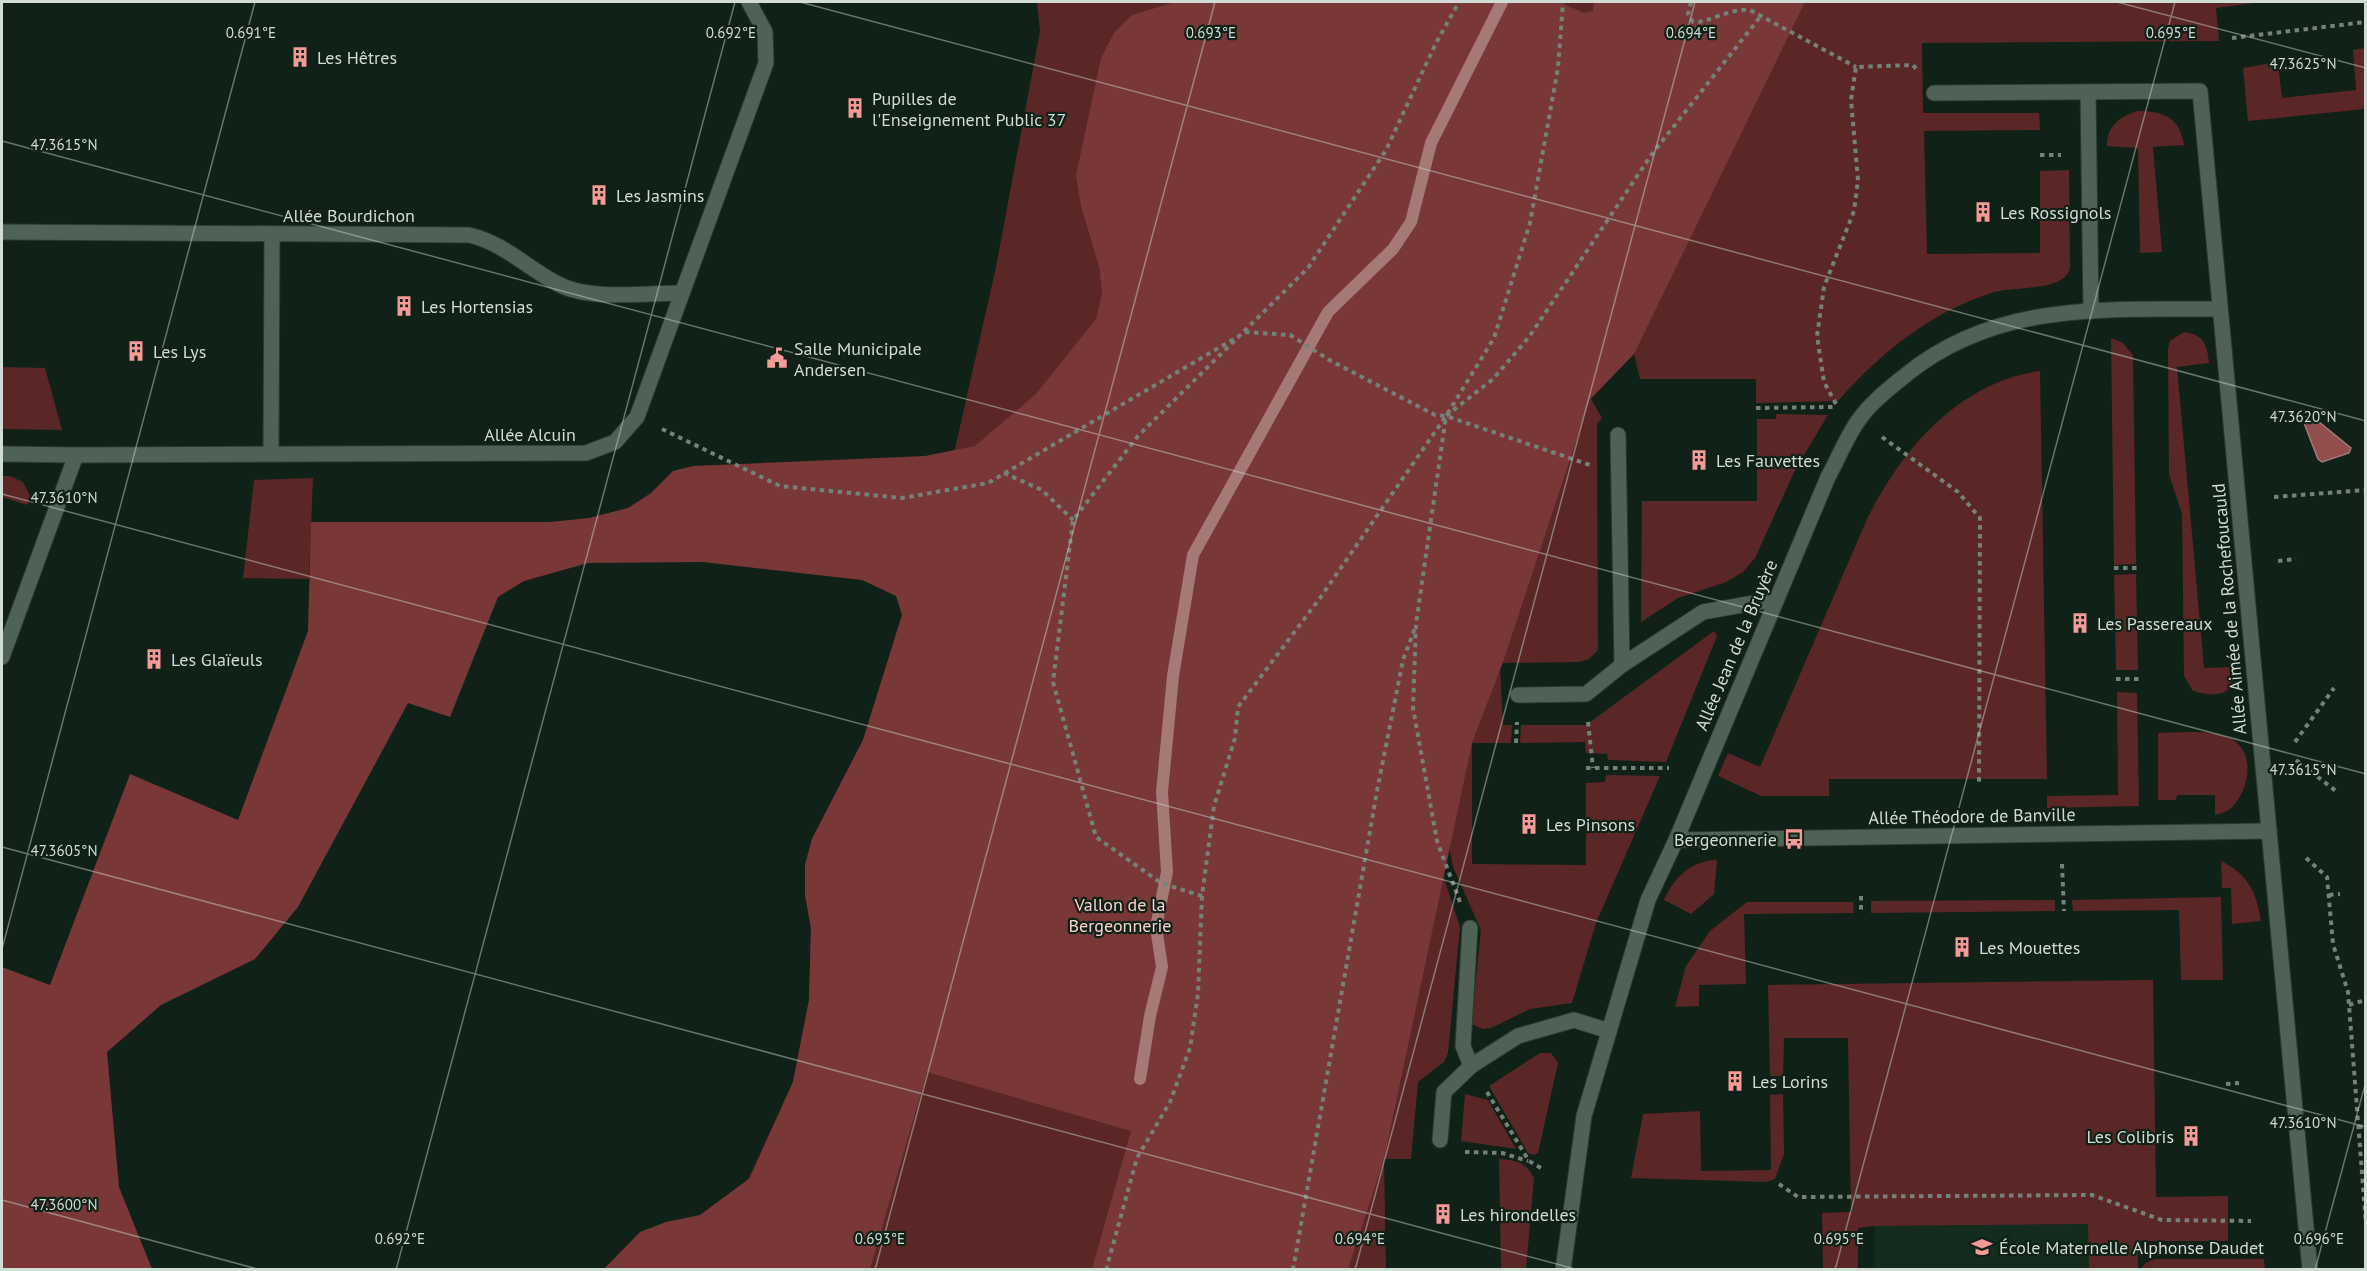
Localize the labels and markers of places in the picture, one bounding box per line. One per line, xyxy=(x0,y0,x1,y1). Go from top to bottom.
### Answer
building icon: Les Hêtres xyxy=(288,45,312,69)
place label: Les Hêtres xyxy=(317,46,397,69)
place label: Pupilles de l'Enseignement Public 37 xyxy=(872,87,1066,131)
building icon: Pupilles de l'Enseignement Public 37 xyxy=(843,96,867,120)
building icon: Les Jasmins xyxy=(587,183,611,207)
place label: Les Jasmins xyxy=(616,184,704,207)
building icon: Les Rossignols xyxy=(1971,200,1995,224)
place label: Les Rossignols xyxy=(2000,201,2111,224)
building icon: Les Hortensias xyxy=(392,294,416,318)
place label: Les Hortensias xyxy=(421,295,533,318)
place label: Salle Municipale Andersen xyxy=(794,337,922,381)
building icon: Les Lys xyxy=(124,339,148,363)
place label: Les Lys xyxy=(153,340,206,363)
public building icon: Salle Municipale Andersen xyxy=(765,346,789,370)
building icon: Les Fauvettes xyxy=(1687,448,1711,472)
place label: Les Fauvettes xyxy=(1716,449,1820,472)
building icon: Les Passereaux xyxy=(2068,611,2092,635)
place label: Les Passereaux xyxy=(2097,612,2213,635)
building icon: Les Glaïeuls xyxy=(142,647,166,671)
place label: Les Glaïeuls xyxy=(171,648,262,671)
building icon: Les Pinsons xyxy=(1517,812,1541,836)
place label: Les Pinsons xyxy=(1546,813,1635,836)
bus stop icon: Bergeonnerie xyxy=(1782,827,1806,851)
place label: Bergeonnerie xyxy=(1674,828,1777,851)
building icon: Les Mouettes xyxy=(1950,935,1974,959)
place label: Les Mouettes xyxy=(1979,936,2080,959)
building icon: Les Lorins xyxy=(1723,1069,1747,1093)
place label: Les Lorins xyxy=(1752,1070,1828,1093)
building icon: Les Colibris xyxy=(2179,1124,2203,1148)
place label: Les Colibris xyxy=(2087,1125,2174,1148)
building icon: Les hirondelles xyxy=(1431,1202,1455,1226)
place label: Les hirondelles xyxy=(1460,1203,1576,1226)
school or university icon: École Maternelle Alphonse Daudet xyxy=(1970,1235,1994,1259)
place label: École Maternelle Alphonse Daudet xyxy=(1999,1236,2264,1259)

